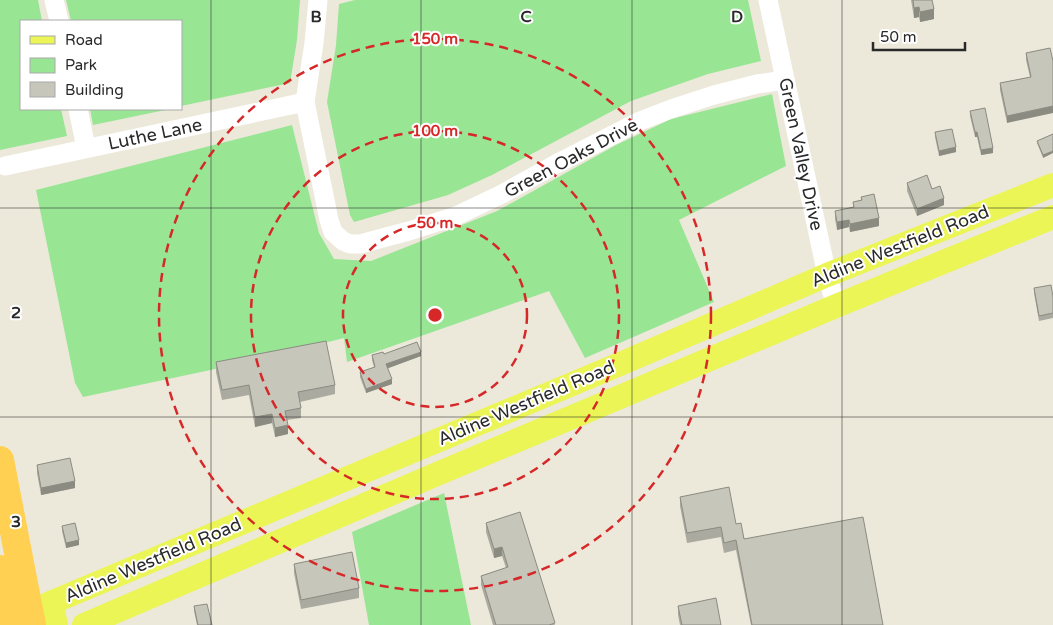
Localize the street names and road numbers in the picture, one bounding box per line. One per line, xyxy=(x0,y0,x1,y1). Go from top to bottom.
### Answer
street label: Green Valley Drive xyxy=(774,76,828,232)
street label: Luthe Lane xyxy=(106,113,204,155)
street label: Green Oaks Drive xyxy=(500,113,642,203)
street label: Aldine Westfield Road xyxy=(808,200,992,292)
street label: Aldine Westfield Road xyxy=(434,356,618,450)
street label: Aldine Westfield Road xyxy=(61,513,245,607)

